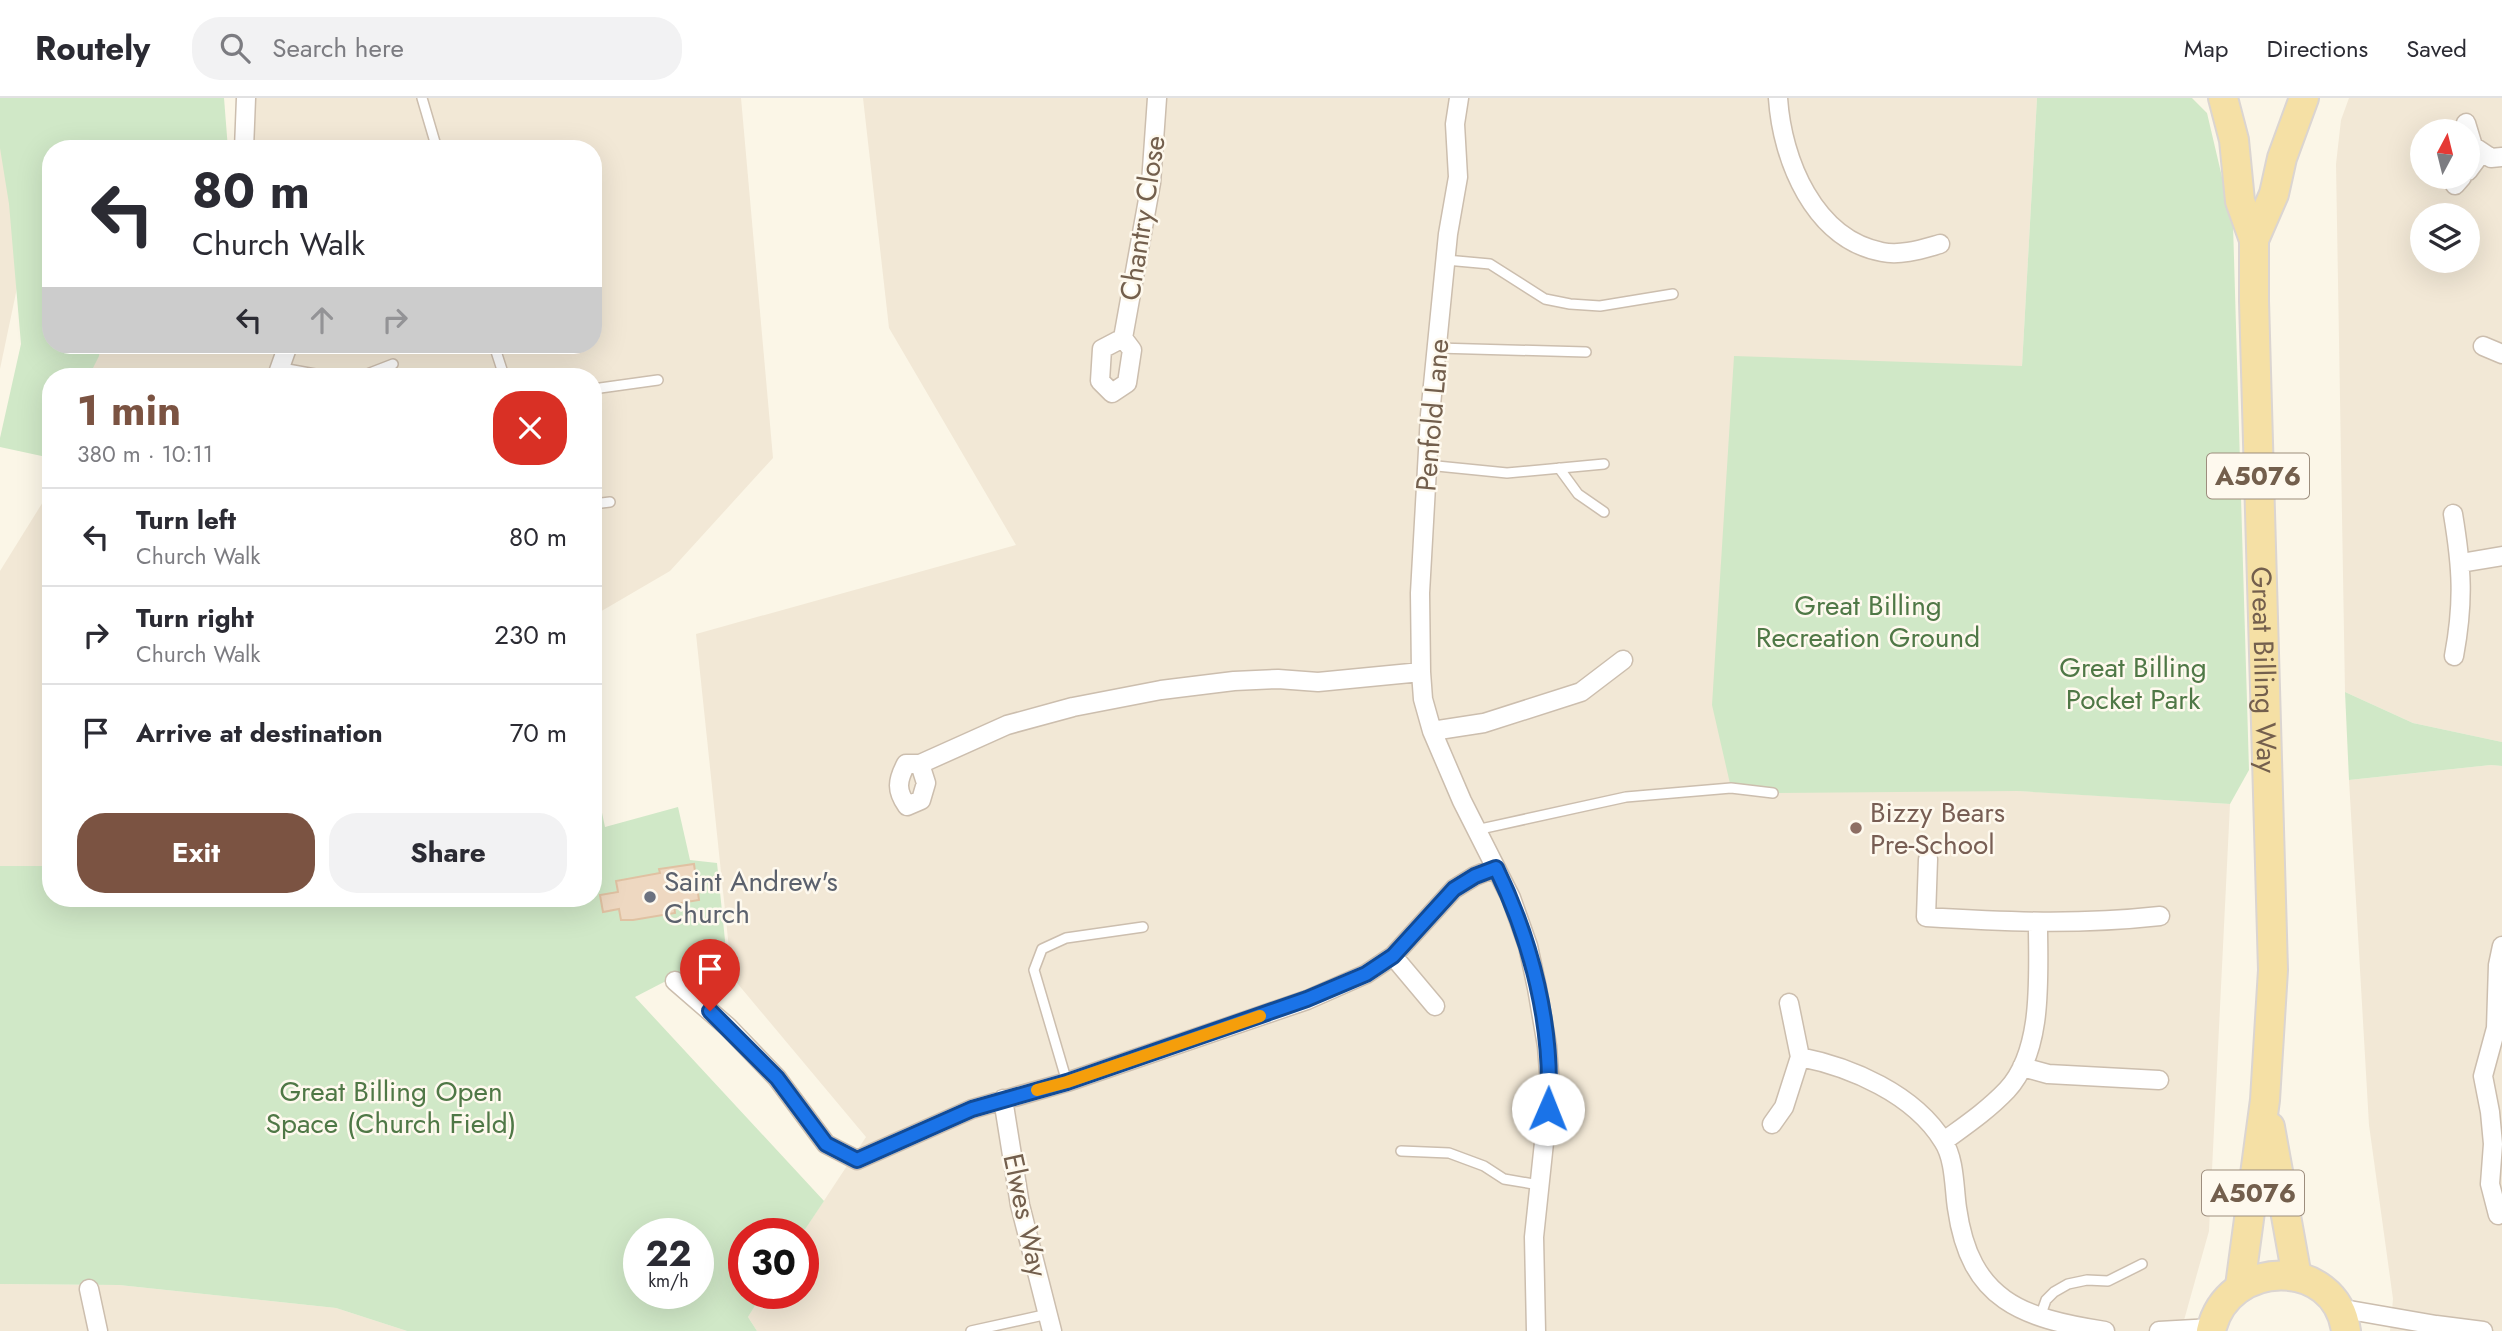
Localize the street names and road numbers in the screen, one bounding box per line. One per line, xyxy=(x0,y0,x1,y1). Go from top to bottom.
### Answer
street label: Chantry Close xyxy=(1109,133,1176,304)
street label: Penfold Lane xyxy=(1405,337,1460,493)
road number: A5076 xyxy=(2207,454,2309,498)
street label: Great Billing Way xyxy=(2241,566,2287,774)
street label: Elwes Way xyxy=(992,1150,1059,1281)
road number: A5076 xyxy=(2202,1170,2304,1216)

